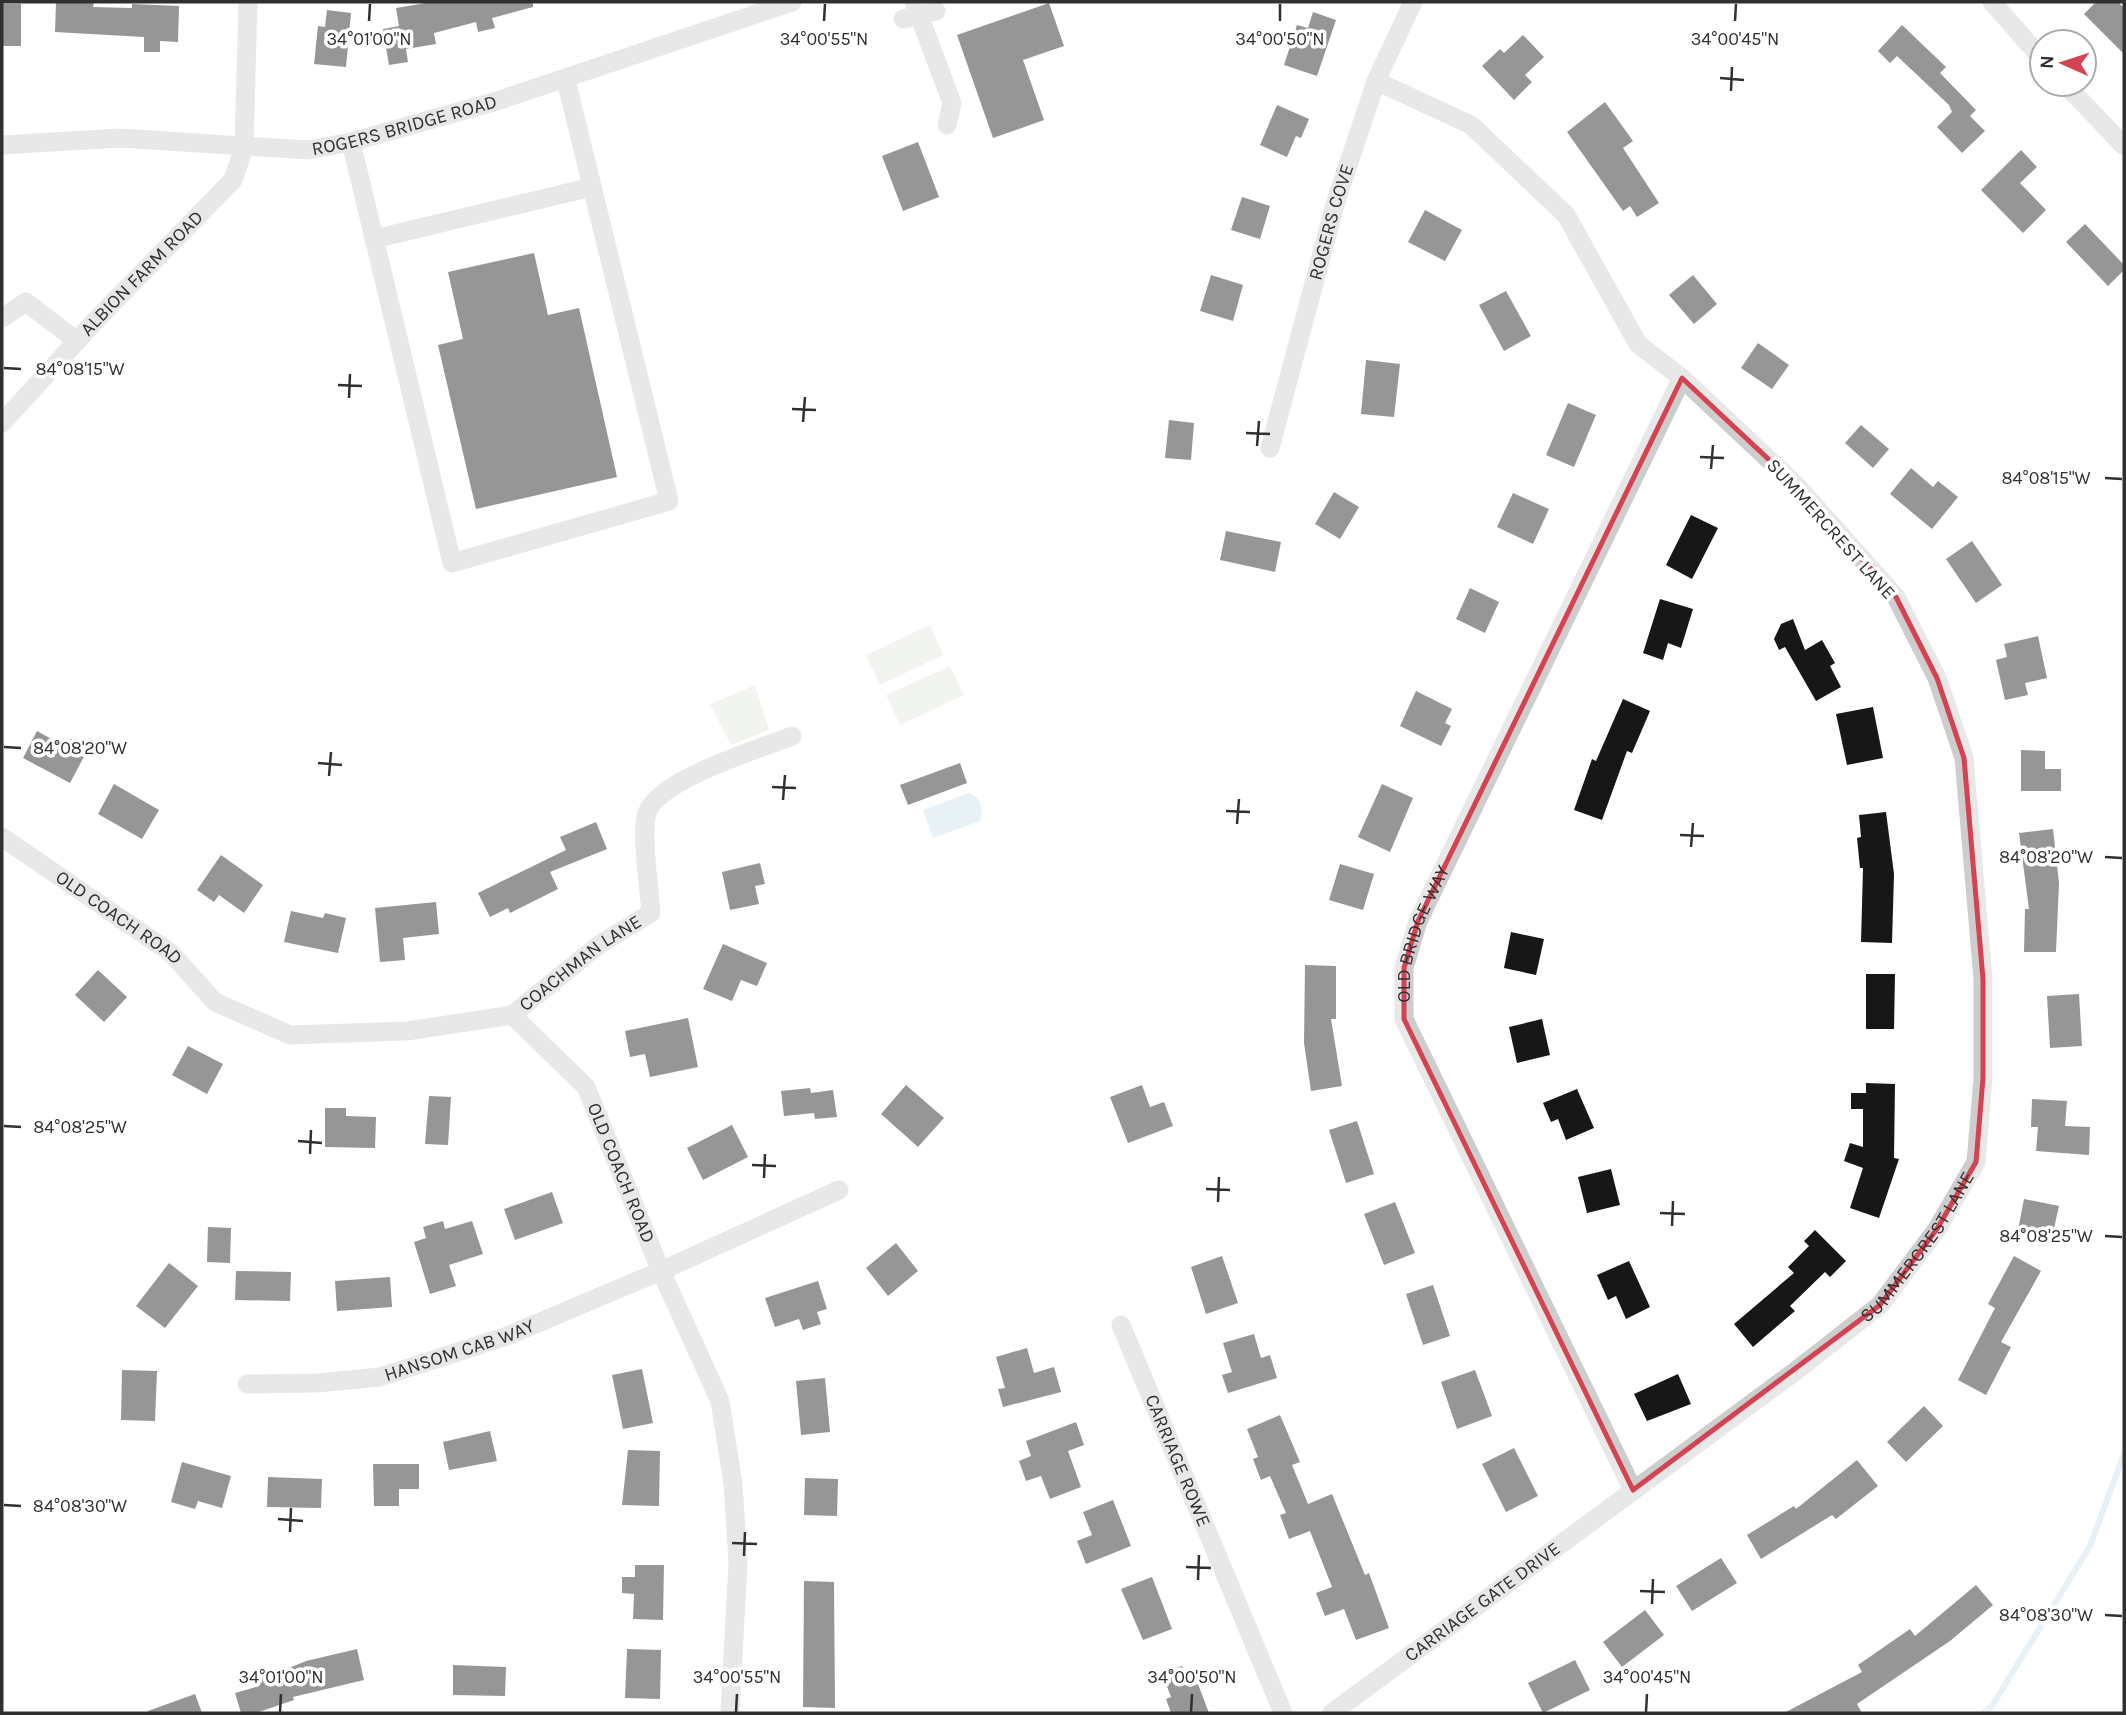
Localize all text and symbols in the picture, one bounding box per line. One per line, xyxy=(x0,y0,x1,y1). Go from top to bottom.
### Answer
text: 34°01'00"N xyxy=(326,28,412,50)
text: 34°00'55"N xyxy=(780,28,868,50)
text: 34°00'50"N xyxy=(1235,28,1325,50)
text: 34°00'45"N xyxy=(1691,28,1779,50)
north arrow xyxy=(2028,28,2098,98)
text: N xyxy=(2036,55,2058,70)
street label: ROGERS BRIDGE ROAD xyxy=(310,91,499,160)
street label: ROGERS COVE xyxy=(1304,161,1359,283)
street label: ALBION FARM ROAD xyxy=(76,206,208,340)
text: 84°08'15"W xyxy=(35,358,125,380)
street label: SUMMERCREST LANE xyxy=(1762,454,1900,604)
text: 84°08'15"W xyxy=(2001,467,2091,489)
text: 84°08'20"W xyxy=(33,737,127,759)
text: 84°08'20"W xyxy=(1999,846,2093,868)
street label: OLD BRIDGE WAY xyxy=(1393,861,1455,1003)
street label: OLD COACH ROAD xyxy=(51,866,187,969)
street label: COACHMAN LANE xyxy=(515,910,645,1016)
street label: OLD COACH ROAD xyxy=(583,1100,659,1246)
text: 84°08'25"W xyxy=(33,1116,127,1138)
street label: SUMMERCREST LANE xyxy=(1856,1168,1979,1327)
text: 84°08'25"W xyxy=(1999,1225,2093,1247)
street label: HANSOM CAB WAY xyxy=(382,1314,538,1386)
street label: CARRIAGE ROWE xyxy=(1140,1391,1215,1530)
text: 84°08'30"W xyxy=(33,1495,127,1517)
street label: CARRIAGE GATE DRIVE xyxy=(1400,1537,1564,1667)
text: 84°08'30"W xyxy=(1999,1604,2093,1626)
text: 34°01'00"N xyxy=(238,1666,324,1688)
text: 34°00'55"N xyxy=(693,1666,781,1688)
text: 34°00'50"N xyxy=(1147,1666,1237,1688)
text: 34°00'45"N xyxy=(1603,1666,1691,1688)

